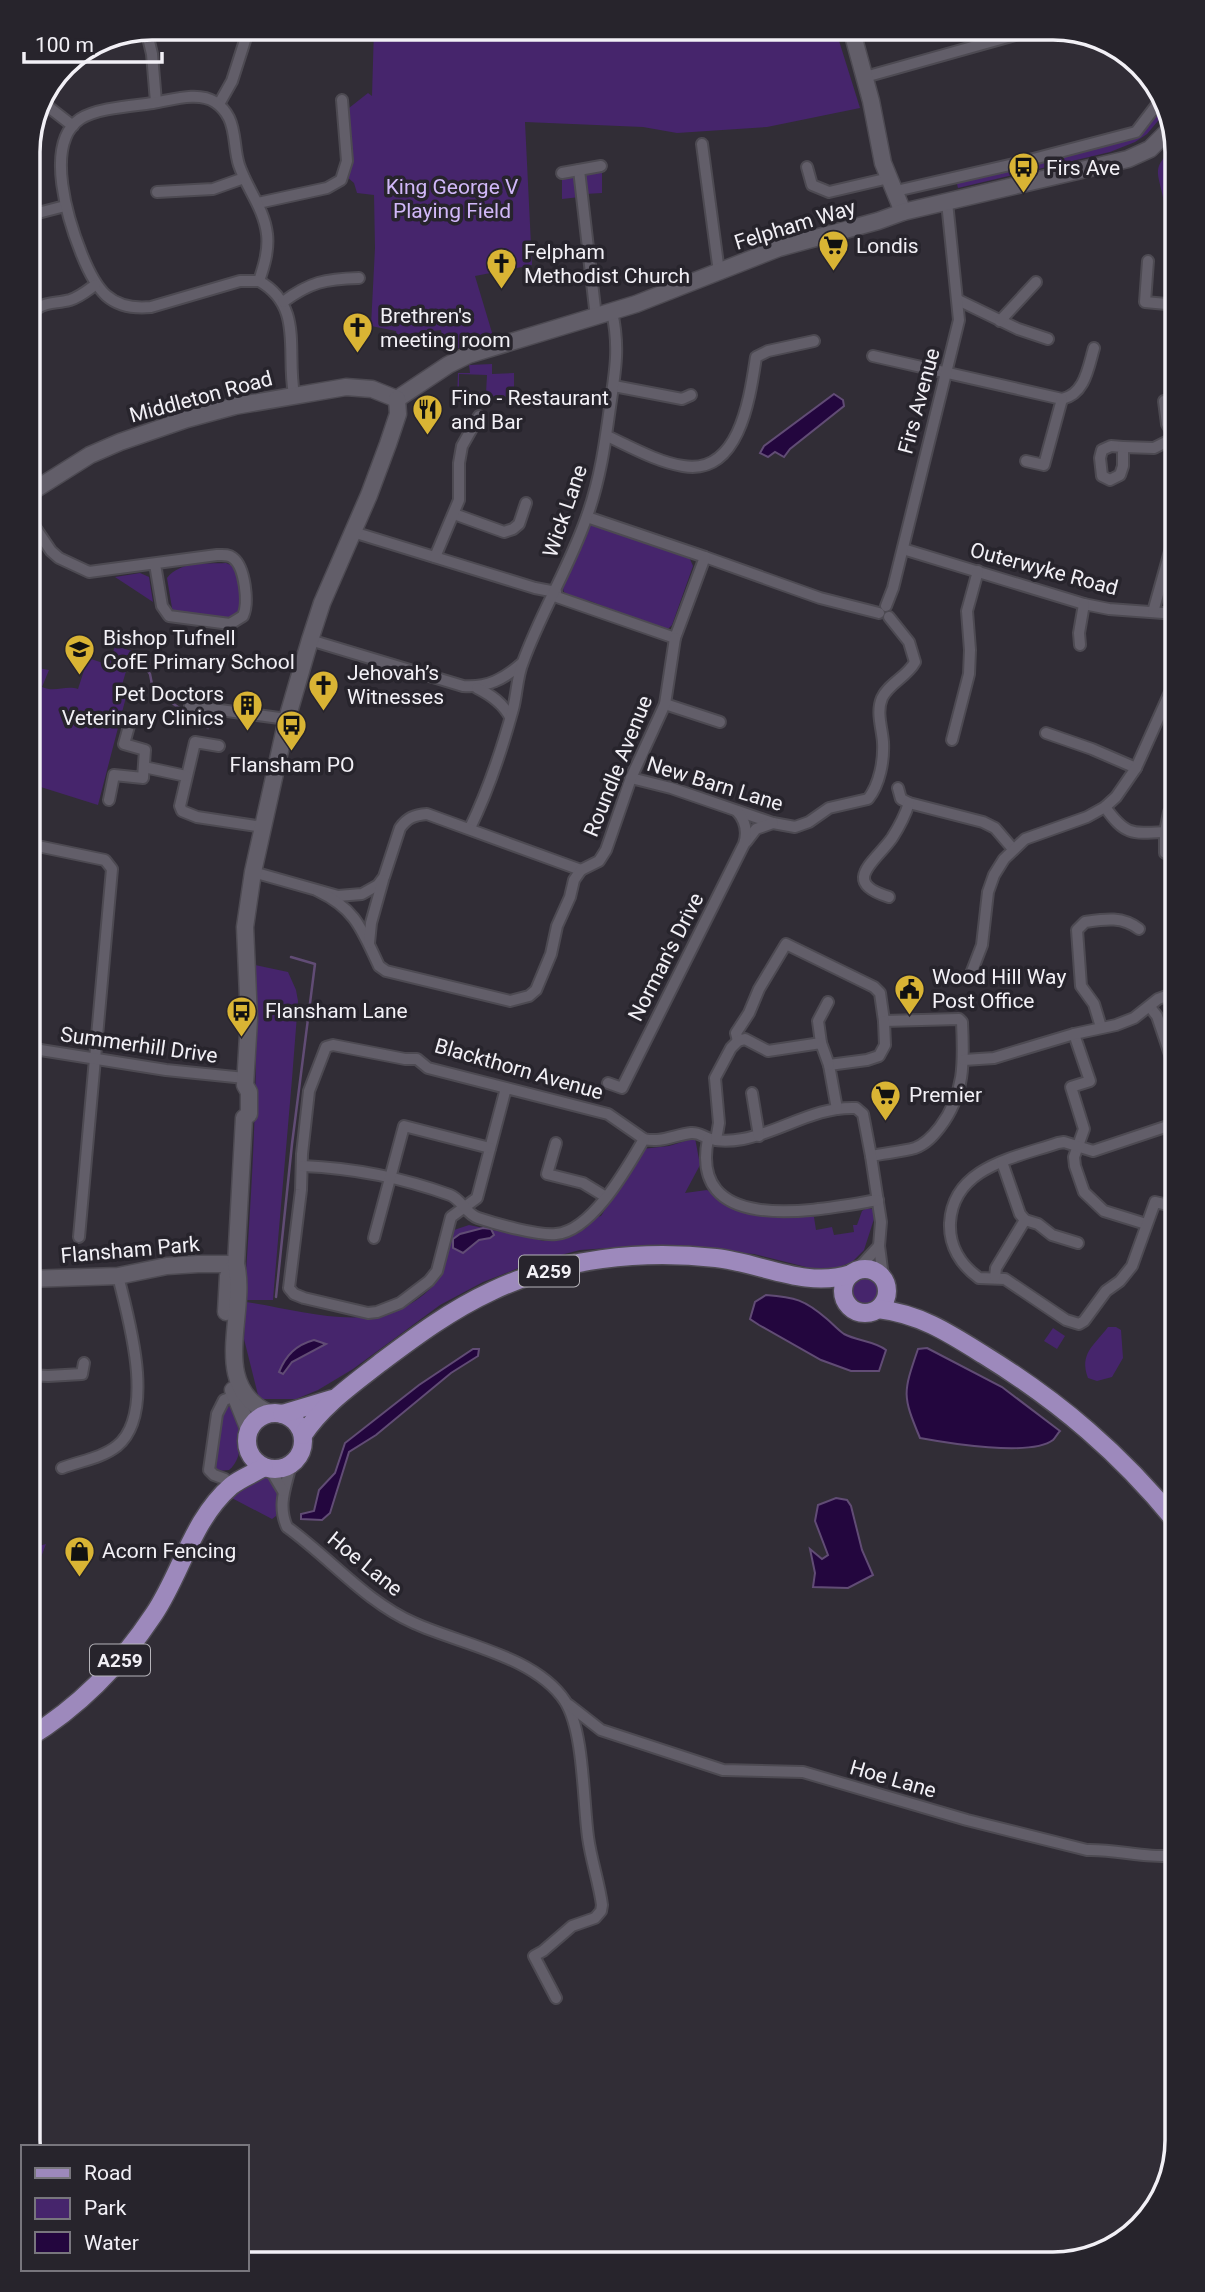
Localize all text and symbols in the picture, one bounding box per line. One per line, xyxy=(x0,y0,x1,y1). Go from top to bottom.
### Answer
scale bar xyxy=(24,21,163,65)
text: 100 m xyxy=(35,33,94,57)
bus stop icon: Firs Ave xyxy=(1006,151,1040,195)
place label: Firs Ave xyxy=(1046,156,1120,180)
park label: King George V Playing Field xyxy=(386,175,519,223)
street label: Felpham Way xyxy=(731,195,859,255)
supermarket icon: Londis xyxy=(816,229,850,273)
place label: Londis xyxy=(856,234,919,258)
place label: Felpham Methodist Church xyxy=(524,240,690,288)
church icon: Felpham Methodist Church xyxy=(484,247,518,291)
place label: Brethren's meeting room xyxy=(380,304,511,352)
church icon: Brethren's meeting room xyxy=(340,311,374,355)
street label: Firs Avenue xyxy=(893,345,945,457)
street label: Middleton Road xyxy=(127,366,275,428)
place label: Fino - Restaurant and Bar xyxy=(451,386,609,434)
restaurant icon: Fino - Restaurant and Bar xyxy=(411,393,445,437)
street label: Wick Lane xyxy=(538,462,592,560)
street label: Outerwyke Road xyxy=(967,538,1121,600)
place label: Bishop Tufnell CofE Primary School xyxy=(103,626,295,674)
school or university icon: Bishop Tufnell CofE Primary School xyxy=(63,633,97,677)
place label: Jehovah’s Witnesses xyxy=(347,661,444,709)
church icon: Jehovah’s Witnesses xyxy=(307,668,341,712)
place label: Pet Doctors Veterinary Clinics xyxy=(62,682,224,730)
building icon: Pet Doctors Veterinary Clinics xyxy=(230,689,264,733)
street label: Roundle Avenue xyxy=(579,692,657,840)
bus stop icon: Flansham PO xyxy=(275,708,309,752)
street label: New Barn Lane xyxy=(644,752,786,816)
place label: Flansham PO xyxy=(230,753,354,777)
street label: Norman's Drive xyxy=(623,889,709,1025)
place label: Wood Hill Way Post Office xyxy=(932,965,1066,1013)
public building icon: Wood Hill Way Post Office xyxy=(892,972,926,1016)
bus stop icon: Flansham Lane xyxy=(225,994,259,1038)
place label: Flansham Lane xyxy=(265,999,408,1023)
street label: Summerhill Drive xyxy=(59,1022,219,1068)
street label: Blackthorn Avenue xyxy=(432,1033,606,1105)
supermarket icon: Premier xyxy=(869,1078,903,1122)
place label: Premier xyxy=(909,1083,982,1107)
street label: Flansham Park xyxy=(59,1232,201,1268)
road number: A259 xyxy=(519,1256,579,1287)
street label: Hoe Lane xyxy=(323,1527,407,1601)
shop icon: Acorn Fencing xyxy=(62,1534,96,1578)
place label: Acorn Fencing xyxy=(102,1539,236,1563)
road number: A259 xyxy=(90,1644,150,1676)
street label: Hoe Lane xyxy=(847,1755,939,1803)
legend xyxy=(21,2145,248,2271)
text: Road xyxy=(84,2161,132,2185)
text: Park xyxy=(84,2196,127,2220)
text: Water xyxy=(84,2231,139,2255)

